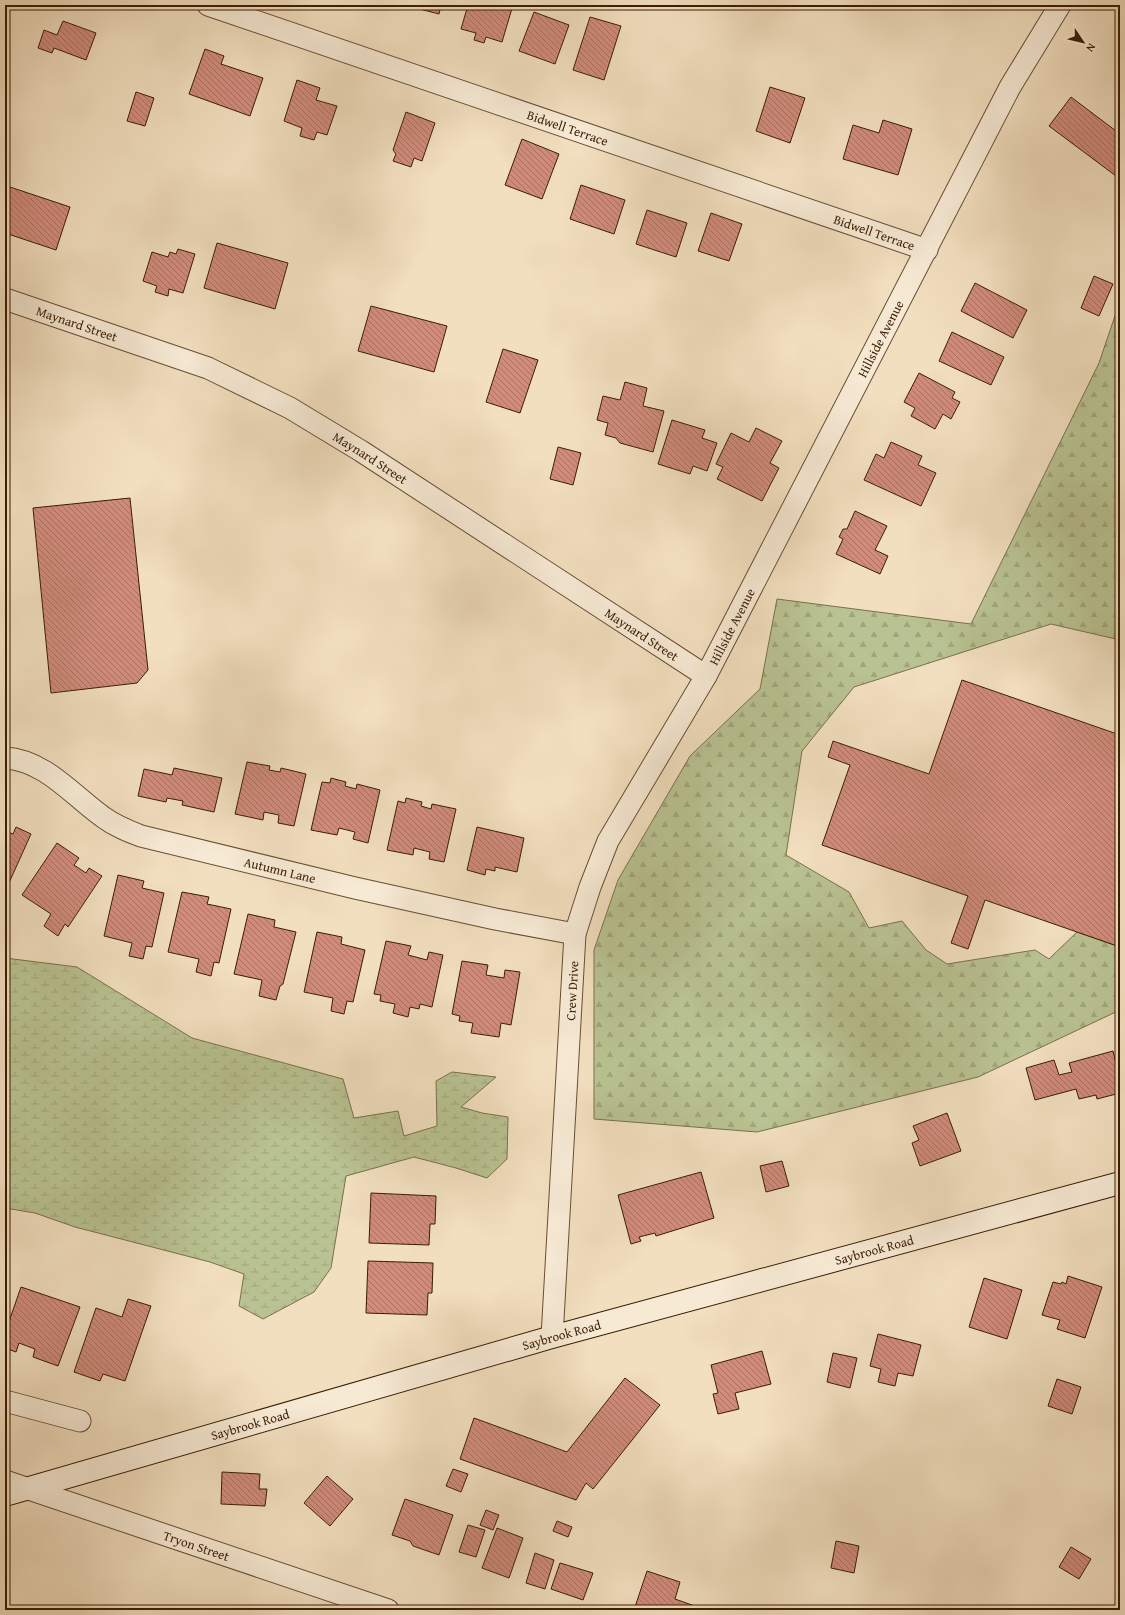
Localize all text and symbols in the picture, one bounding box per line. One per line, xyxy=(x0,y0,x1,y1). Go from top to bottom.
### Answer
north arrow xyxy=(1063,22,1103,62)
text: N xyxy=(1082,40,1100,56)
street label: Bidwell Terrace xyxy=(524,105,611,151)
street label: Bidwell Terrace xyxy=(831,210,917,255)
street label: Hillside Avenue xyxy=(853,297,908,381)
street label: Maynard Street xyxy=(34,301,120,347)
street label: Maynard Street xyxy=(329,427,411,489)
street label: Hillside Avenue xyxy=(704,585,760,669)
street label: Maynard Street xyxy=(601,603,683,666)
street label: Autumn Lane xyxy=(242,852,318,888)
street label: Crew Drive xyxy=(561,960,583,1021)
street label: Saybrook Road xyxy=(833,1230,916,1270)
street label: Saybrook Road xyxy=(520,1315,603,1355)
street label: Saybrook Road xyxy=(209,1404,292,1445)
street label: Tryon Street xyxy=(161,1526,232,1566)

